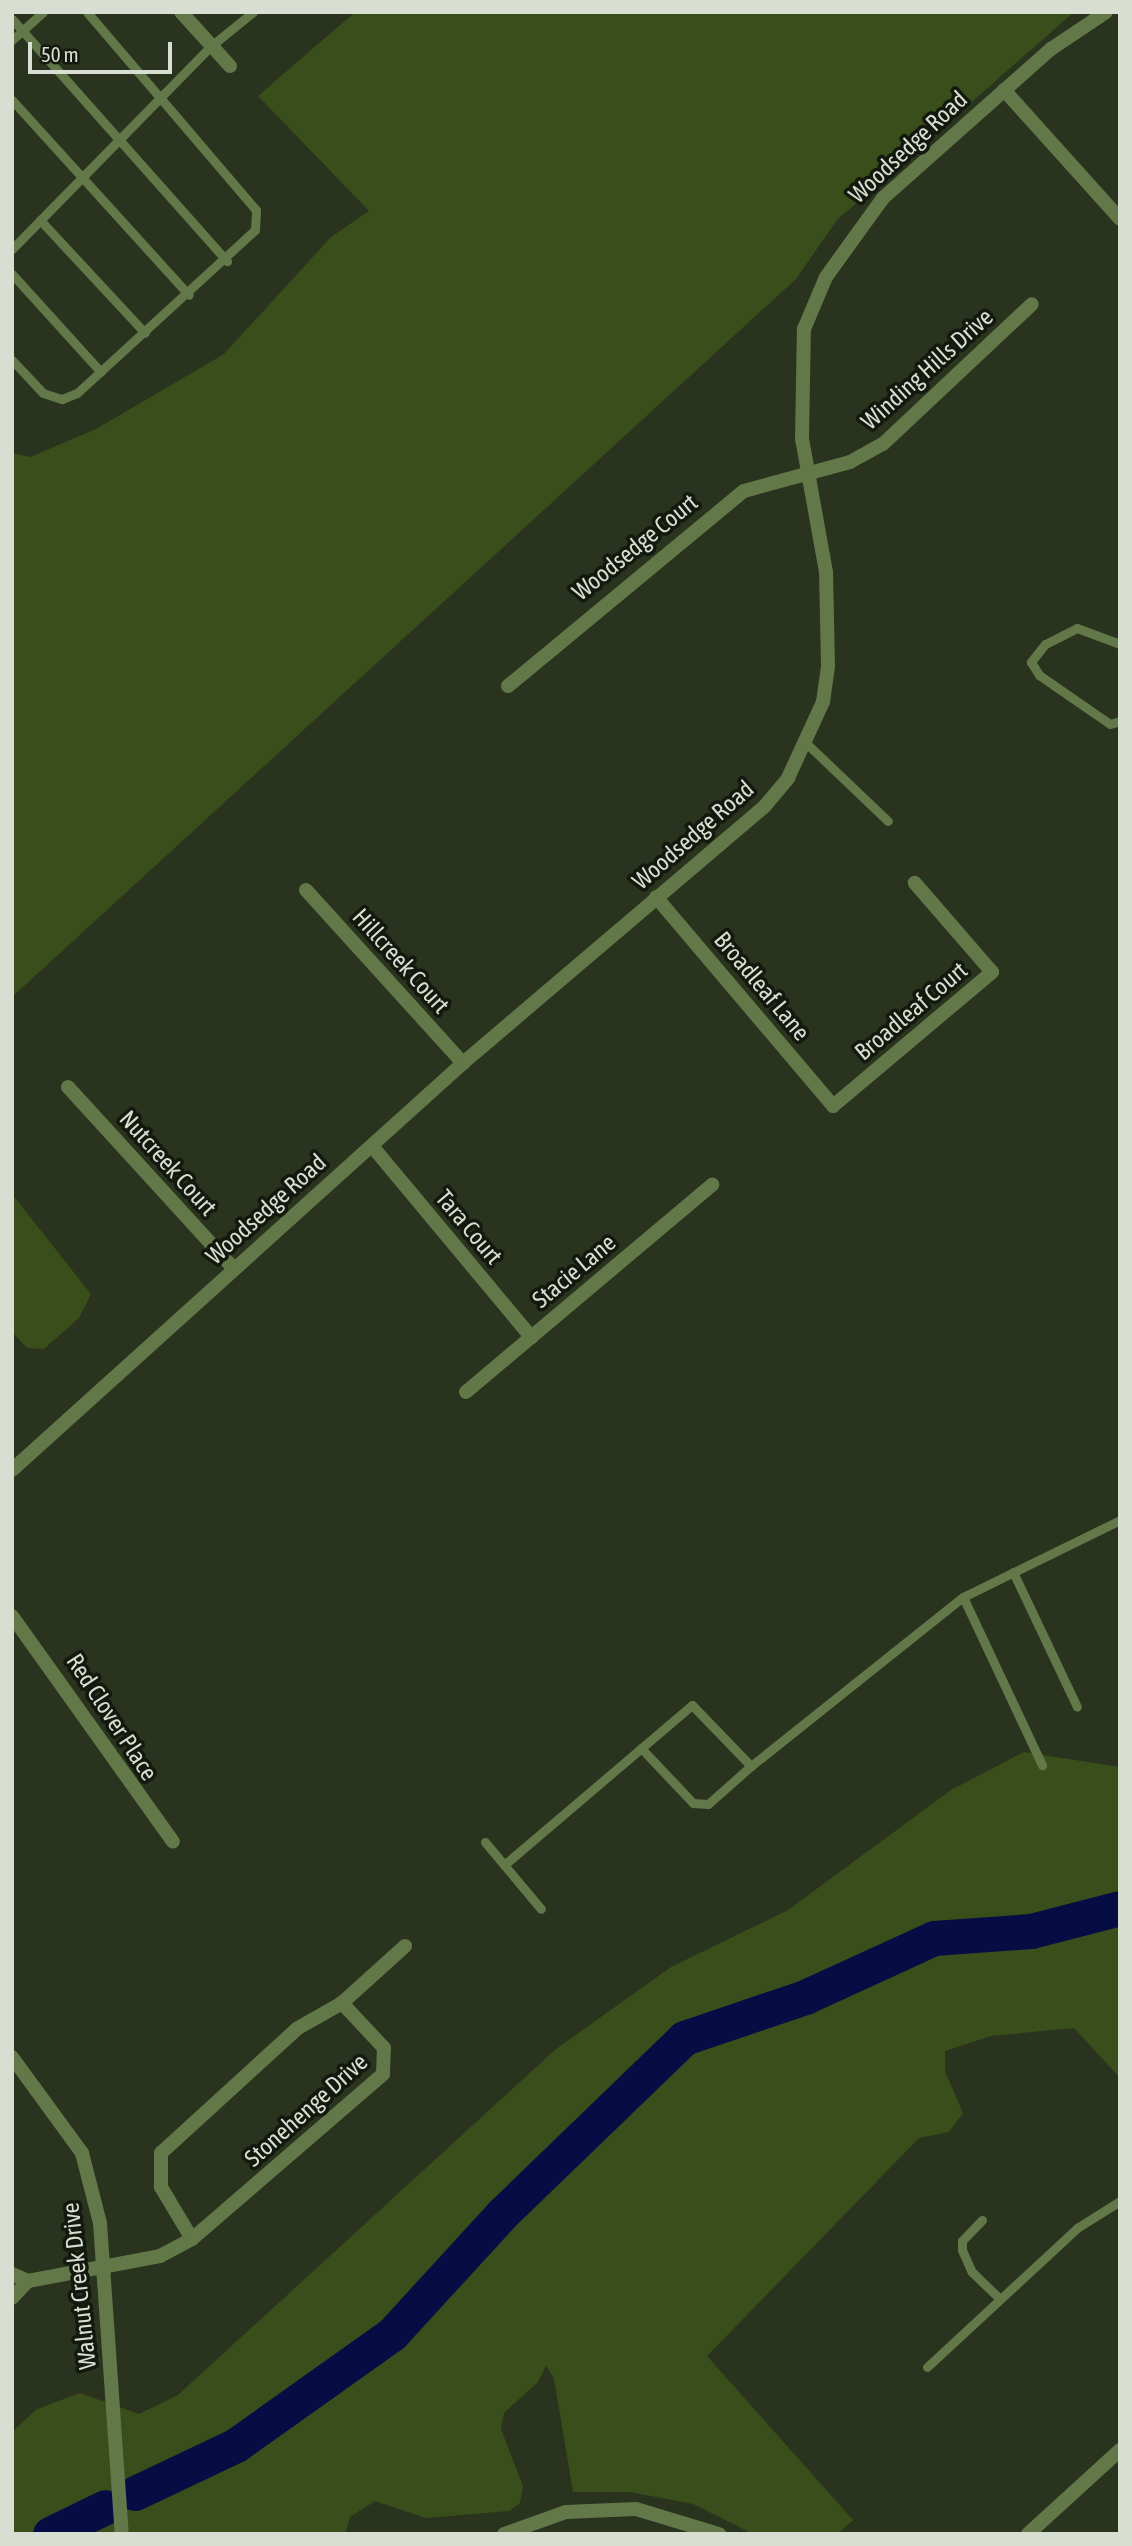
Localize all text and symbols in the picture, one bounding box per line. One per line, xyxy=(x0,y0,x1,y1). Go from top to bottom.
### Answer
scale bar xyxy=(32,28,175,72)
text: 50 m xyxy=(41,42,79,66)
street label: Woodsedge Road xyxy=(843,85,973,209)
street label: Winding Hills Drive xyxy=(855,302,999,436)
street label: Woodsedge Court xyxy=(567,488,703,606)
street label: Woodsedge Road xyxy=(627,775,759,895)
street label: Hillcreek Court xyxy=(347,903,455,1019)
street label: Broadleaf Lane xyxy=(708,926,816,1046)
street label: Broadleaf Court xyxy=(849,956,973,1066)
street label: Nutcreek Court xyxy=(113,1105,223,1221)
street label: Woodsedge Road xyxy=(200,1148,332,1270)
street label: Tara Court xyxy=(430,1184,508,1270)
street label: Stacie Lane xyxy=(527,1228,621,1314)
street label: Red Clover Place xyxy=(60,1648,164,1786)
street label: Stonehenge Drive xyxy=(239,2047,373,2173)
street label: Walnut Creek Drive xyxy=(56,2201,102,2371)

